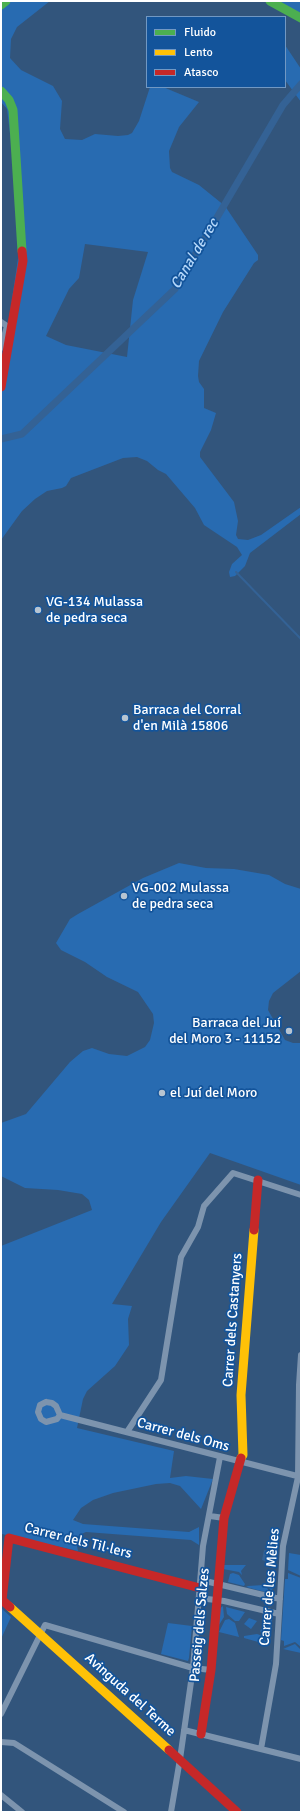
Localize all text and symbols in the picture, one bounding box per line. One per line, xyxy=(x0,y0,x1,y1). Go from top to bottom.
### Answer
legend xyxy=(146,16,286,88)
text: Fluido xyxy=(184,25,216,40)
text: Lento xyxy=(184,45,213,60)
text: Atasco xyxy=(184,65,219,80)
water label: Canal de rec xyxy=(167,216,223,292)
place label: VG-134 Mulassa de pedra seca xyxy=(46,594,143,626)
marker: VG-134 Mulassa de pedra seca xyxy=(33,605,43,615)
place label: Barraca del Corral d'en Milà 15806 xyxy=(133,702,241,734)
marker: Barraca del Corral d'en Milà 15806 xyxy=(120,713,130,723)
place label: VG-002 Mulassa de pedra seca xyxy=(132,880,229,912)
marker: VG-002 Mulassa de pedra seca xyxy=(119,891,129,901)
place label: Barraca del Juí del Moro 3 - 11152 xyxy=(169,1015,281,1048)
marker: Barraca del Juí del Moro 3 - 11152 xyxy=(284,1026,294,1036)
place label: el Juí del Moro xyxy=(170,1085,257,1101)
marker: el Juí del Moro xyxy=(157,1088,167,1098)
street label: Carrer dels Castanyers xyxy=(220,1253,246,1387)
street label: Carrer dels Oms xyxy=(135,1415,231,1455)
street label: Carrer dels Til·lers xyxy=(23,1520,133,1562)
street label: Carrer de les Mèlies xyxy=(257,1528,283,1646)
street label: Passeig dels Salzes xyxy=(187,1567,213,1683)
street label: Avinguda del Terme xyxy=(81,1650,179,1740)

